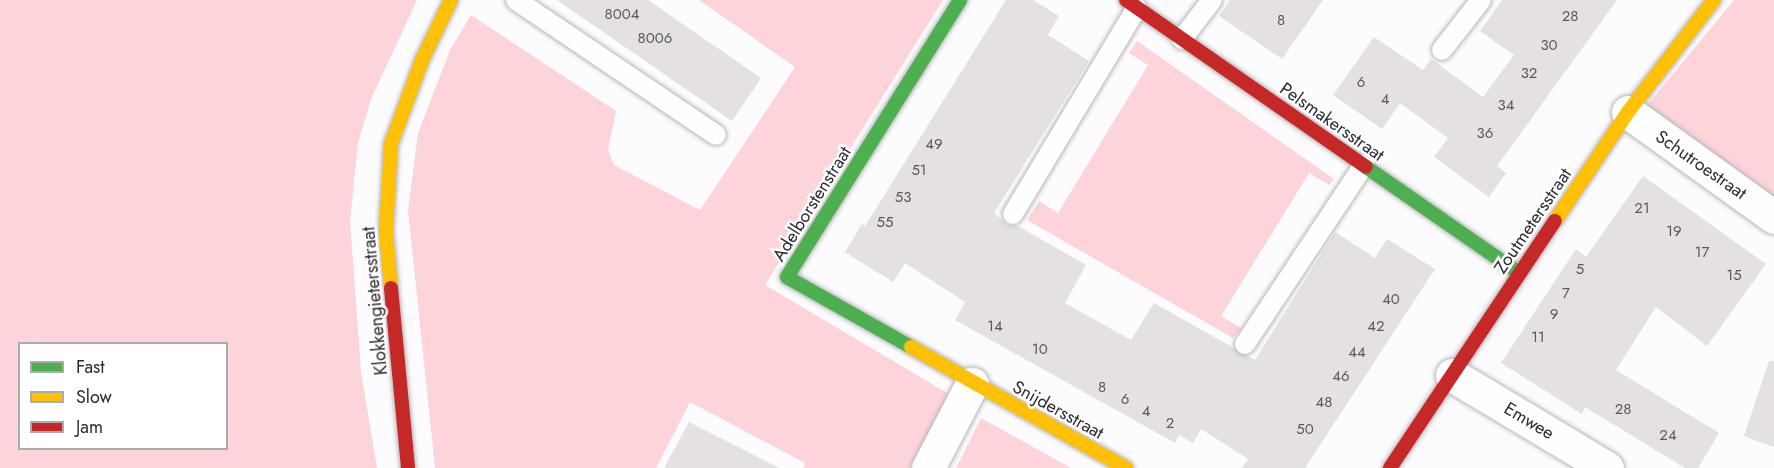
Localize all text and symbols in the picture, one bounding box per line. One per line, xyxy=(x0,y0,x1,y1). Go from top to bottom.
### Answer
house number: 8004 xyxy=(605,6,639,24)
house number: 28 xyxy=(1562,8,1578,26)
house number: 8 xyxy=(1277,12,1285,30)
house number: 8006 xyxy=(638,30,672,48)
house number: 30 xyxy=(1540,37,1558,55)
house number: 32 xyxy=(1521,65,1537,83)
house number: 6 xyxy=(1357,74,1365,92)
street label: Pelsmakersstraat xyxy=(1276,78,1388,166)
house number: 4 xyxy=(1381,91,1389,109)
house number: 34 xyxy=(1498,97,1514,115)
house number: 36 xyxy=(1477,125,1493,143)
street label: Schutroestraat xyxy=(1651,126,1751,204)
house number: 49 xyxy=(925,136,943,154)
street label: Adelborstenstraat xyxy=(768,143,856,265)
house number: 51 xyxy=(911,162,927,180)
street label: Zoutmetersstraat xyxy=(1490,164,1576,278)
house number: 53 xyxy=(895,189,911,207)
house number: 21 xyxy=(1634,200,1650,218)
house number: 55 xyxy=(877,214,893,232)
house number: 19 xyxy=(1666,223,1682,241)
street label: Klokkengietersstraat xyxy=(358,226,392,376)
house number: 17 xyxy=(1695,244,1709,262)
house number: 5 xyxy=(1576,261,1584,279)
house number: 15 xyxy=(1726,267,1742,285)
house number: 7 xyxy=(1562,285,1570,303)
house number: 40 xyxy=(1382,291,1400,309)
house number: 9 xyxy=(1550,306,1558,324)
house number: 14 xyxy=(987,318,1003,336)
house number: 42 xyxy=(1367,318,1385,336)
house number: 11 xyxy=(1531,329,1545,347)
house number: 10 xyxy=(1032,341,1048,359)
legend xyxy=(18,342,228,450)
house number: 44 xyxy=(1348,344,1366,362)
text: Fast xyxy=(76,354,105,380)
house number: 46 xyxy=(1332,368,1350,386)
street label: Snijdersstraat xyxy=(1009,376,1107,444)
house number: 8 xyxy=(1098,379,1106,397)
text: Slow xyxy=(76,384,112,410)
house number: 6 xyxy=(1121,391,1129,409)
house number: 48 xyxy=(1316,394,1332,412)
street label: Emwee xyxy=(1500,398,1558,444)
house number: 28 xyxy=(1615,401,1631,419)
house number: 4 xyxy=(1142,403,1150,421)
text: Jam xyxy=(76,414,103,440)
house number: 2 xyxy=(1166,415,1174,433)
house number: 50 xyxy=(1296,421,1314,439)
house number: 24 xyxy=(1659,427,1677,445)

